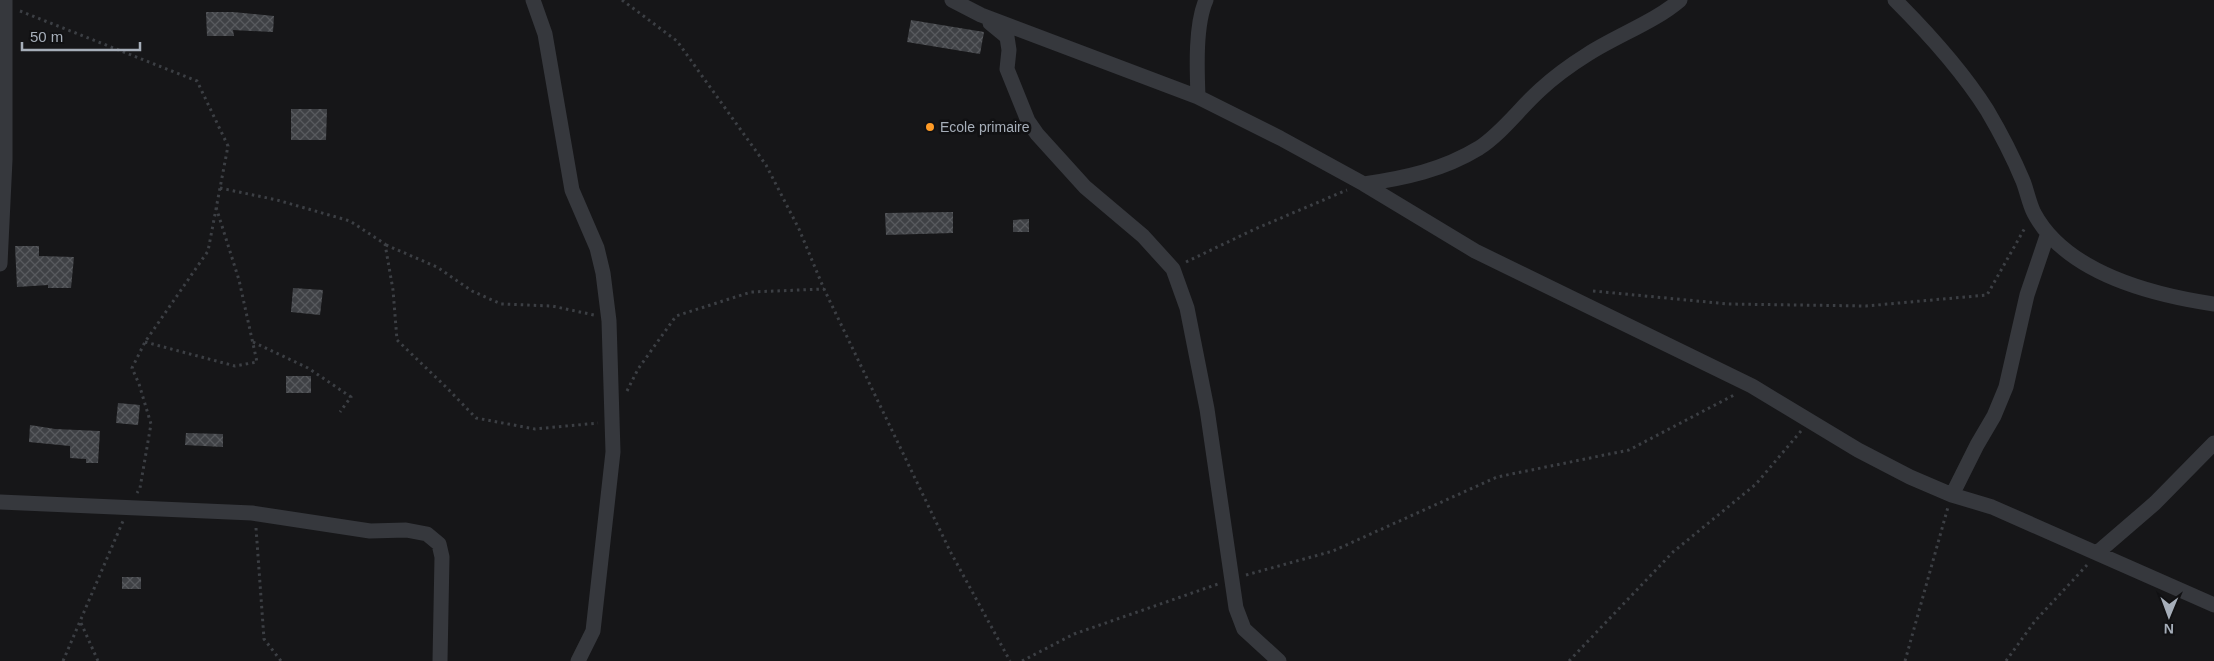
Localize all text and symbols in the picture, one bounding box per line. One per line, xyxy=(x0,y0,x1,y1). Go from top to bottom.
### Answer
scale bar xyxy=(22,20,140,52)
text: 50 m xyxy=(30,28,63,45)
place label: Ecole primaire xyxy=(940,119,1030,135)
marker: Ecole primaire xyxy=(924,121,936,133)
north arrow xyxy=(2144,591,2194,641)
text: N xyxy=(2164,621,2174,637)

